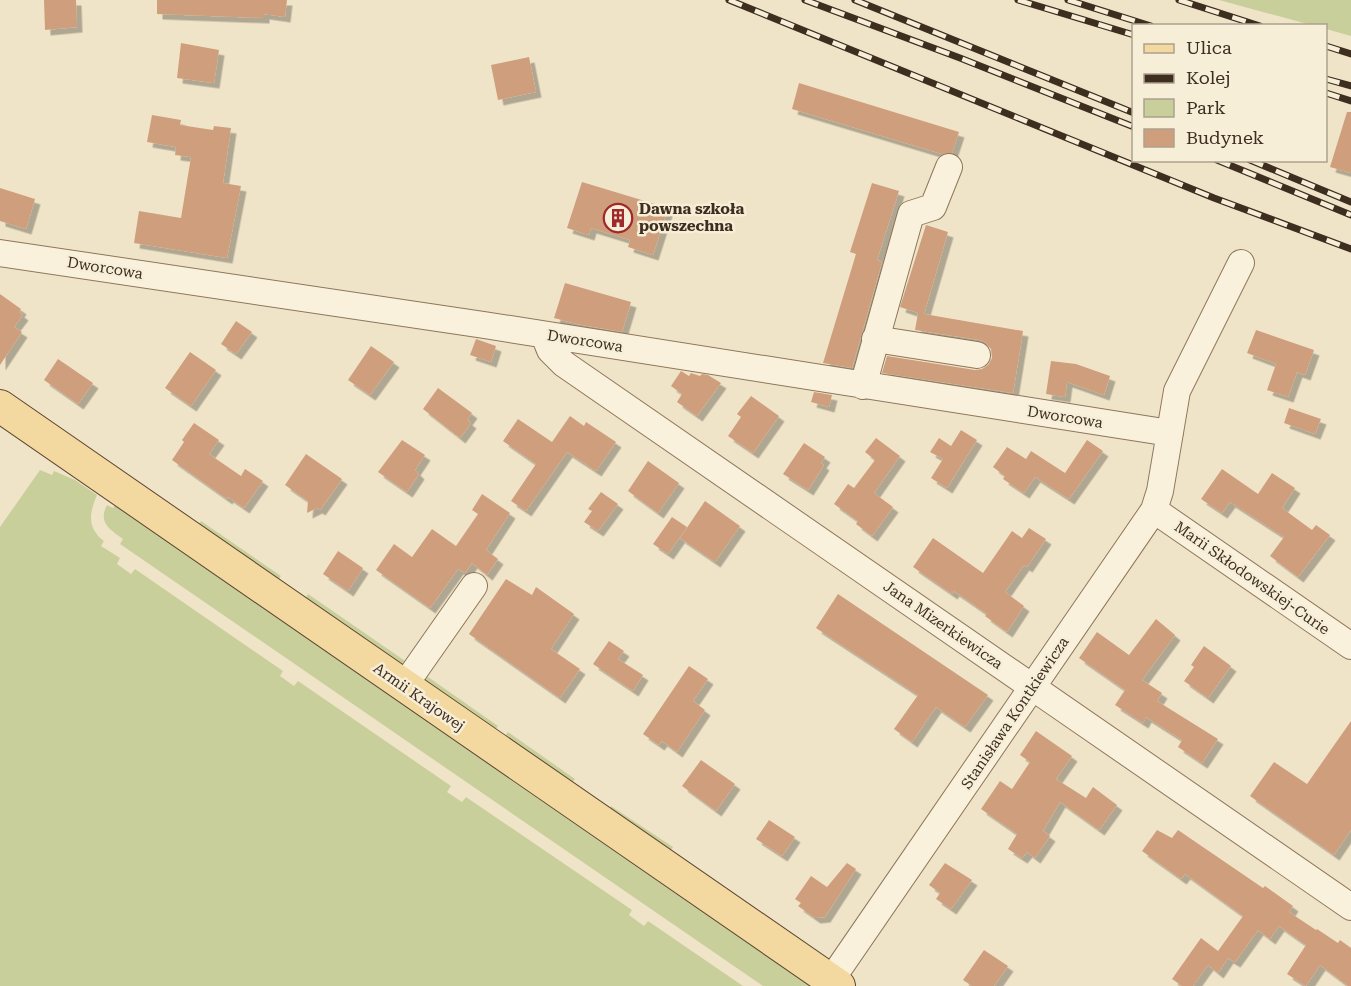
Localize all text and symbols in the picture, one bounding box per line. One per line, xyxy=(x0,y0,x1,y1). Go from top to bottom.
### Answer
legend xyxy=(1132,24,1327,162)
text: Ulica xyxy=(1186,37,1232,58)
text: Kolej xyxy=(1186,67,1231,88)
text: Park xyxy=(1186,97,1226,118)
text: Budynek xyxy=(1186,127,1264,148)
place label: Dawna szkoła powszechna xyxy=(639,200,744,235)
building icon: Dawna szkoła powszechna xyxy=(602,202,634,234)
street label: Dworcowa xyxy=(66,253,144,283)
street label: Dworcowa xyxy=(546,326,624,356)
street label: Dworcowa xyxy=(1026,402,1104,432)
street label: Marii Skłodowskiej-Curie xyxy=(1171,518,1333,638)
street label: Jana Mizerkiewicza xyxy=(880,577,1006,673)
street label: Stanisława Kontkiewicza xyxy=(957,634,1073,792)
street label: Armii Krajowej xyxy=(370,659,468,735)

